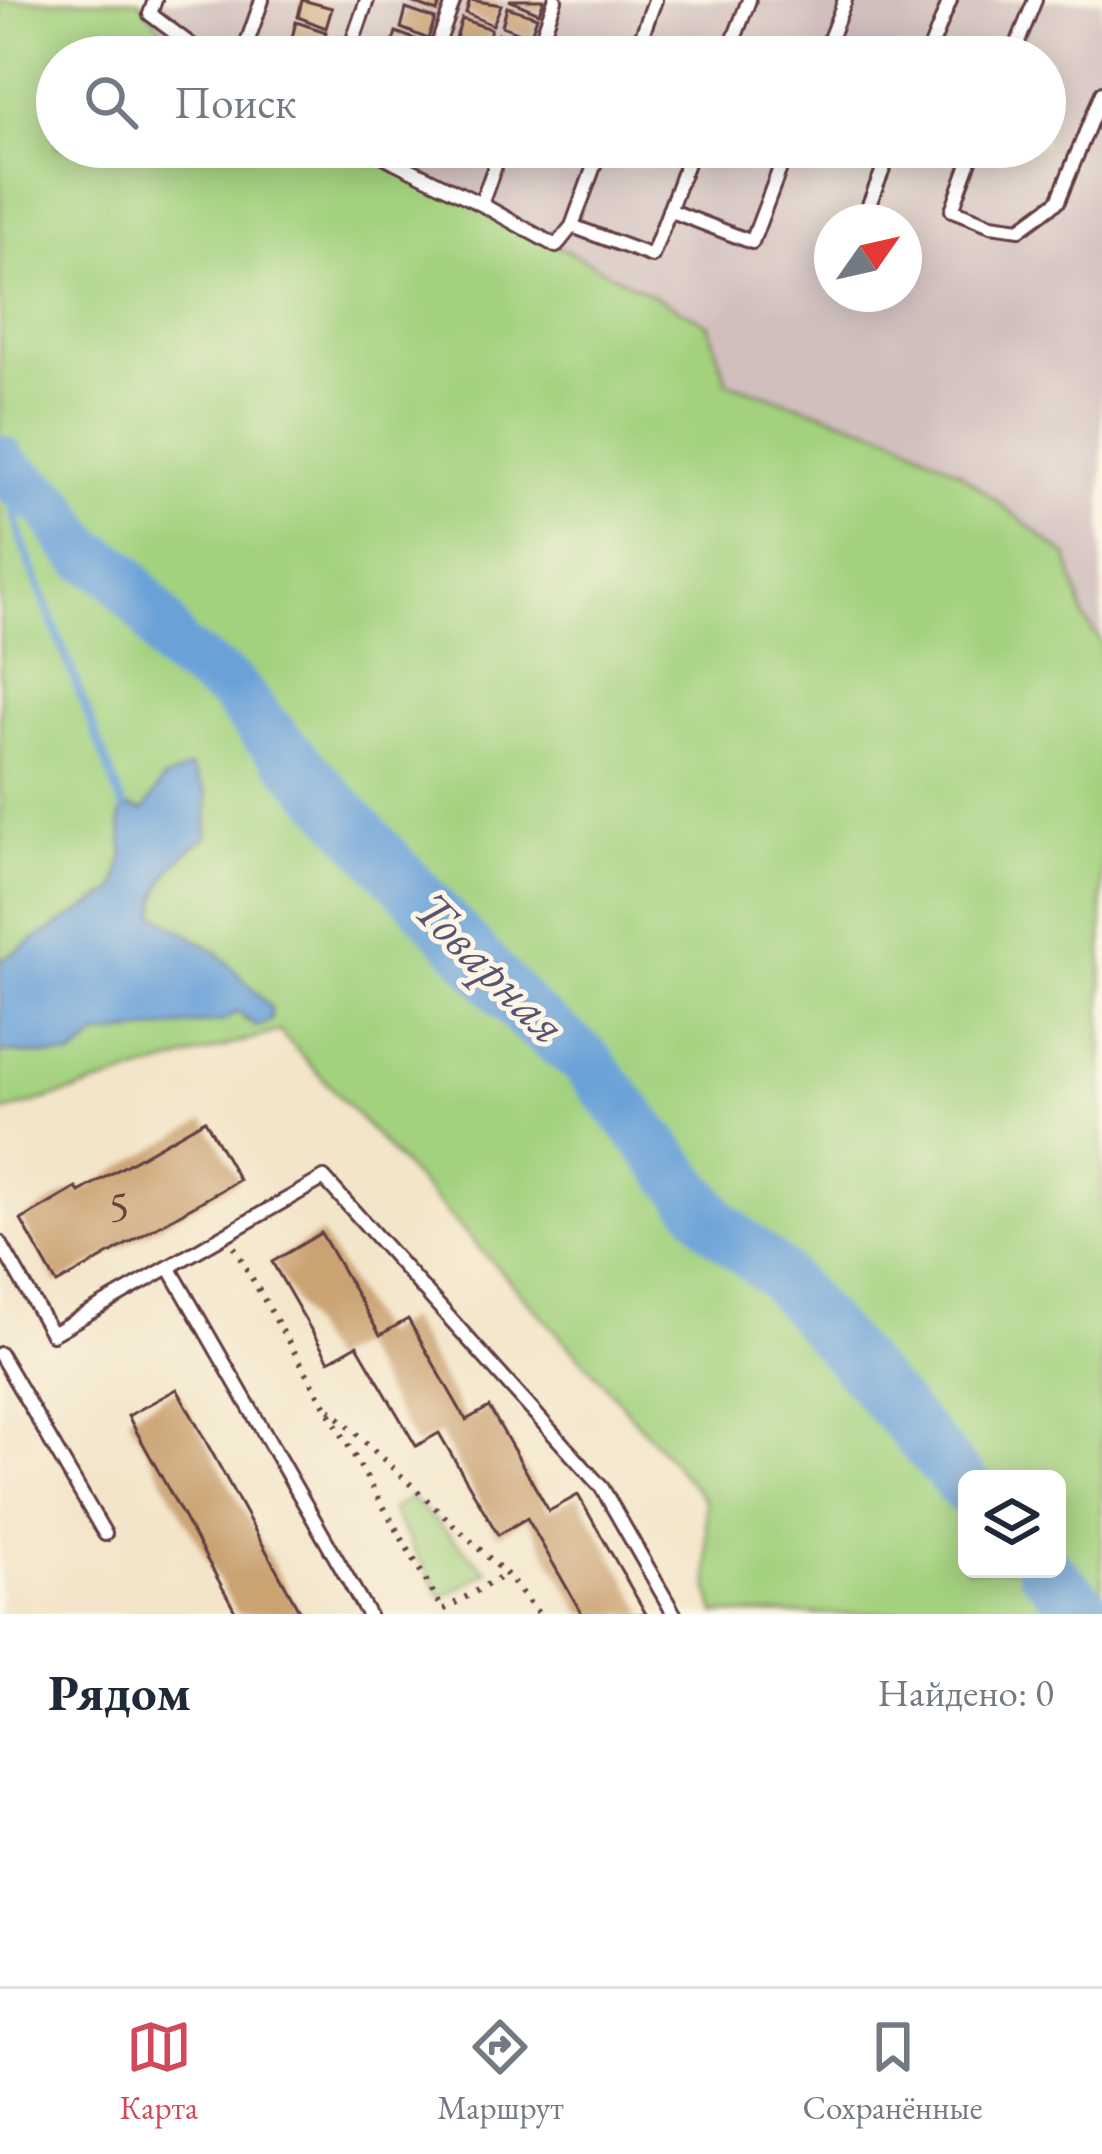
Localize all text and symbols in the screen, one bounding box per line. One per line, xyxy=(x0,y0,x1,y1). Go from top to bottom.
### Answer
search box xyxy=(36,36,1066,168)
icon: search xyxy=(78,69,144,135)
text: Поиск xyxy=(174,73,296,131)
north arrow xyxy=(814,204,922,312)
water label: Товарная xyxy=(400,876,582,1058)
house number: 5 xyxy=(109,1179,129,1234)
map controls xyxy=(958,1470,1066,1578)
button: layers xyxy=(958,1470,1066,1578)
text: Рядом xyxy=(48,1659,191,1725)
text: Найдено: 0 xyxy=(877,1667,1054,1718)
tab: Карта xyxy=(119,2014,198,2129)
tab: Маршрут xyxy=(437,2014,564,2129)
tab: Сохранённые xyxy=(803,2014,983,2129)

